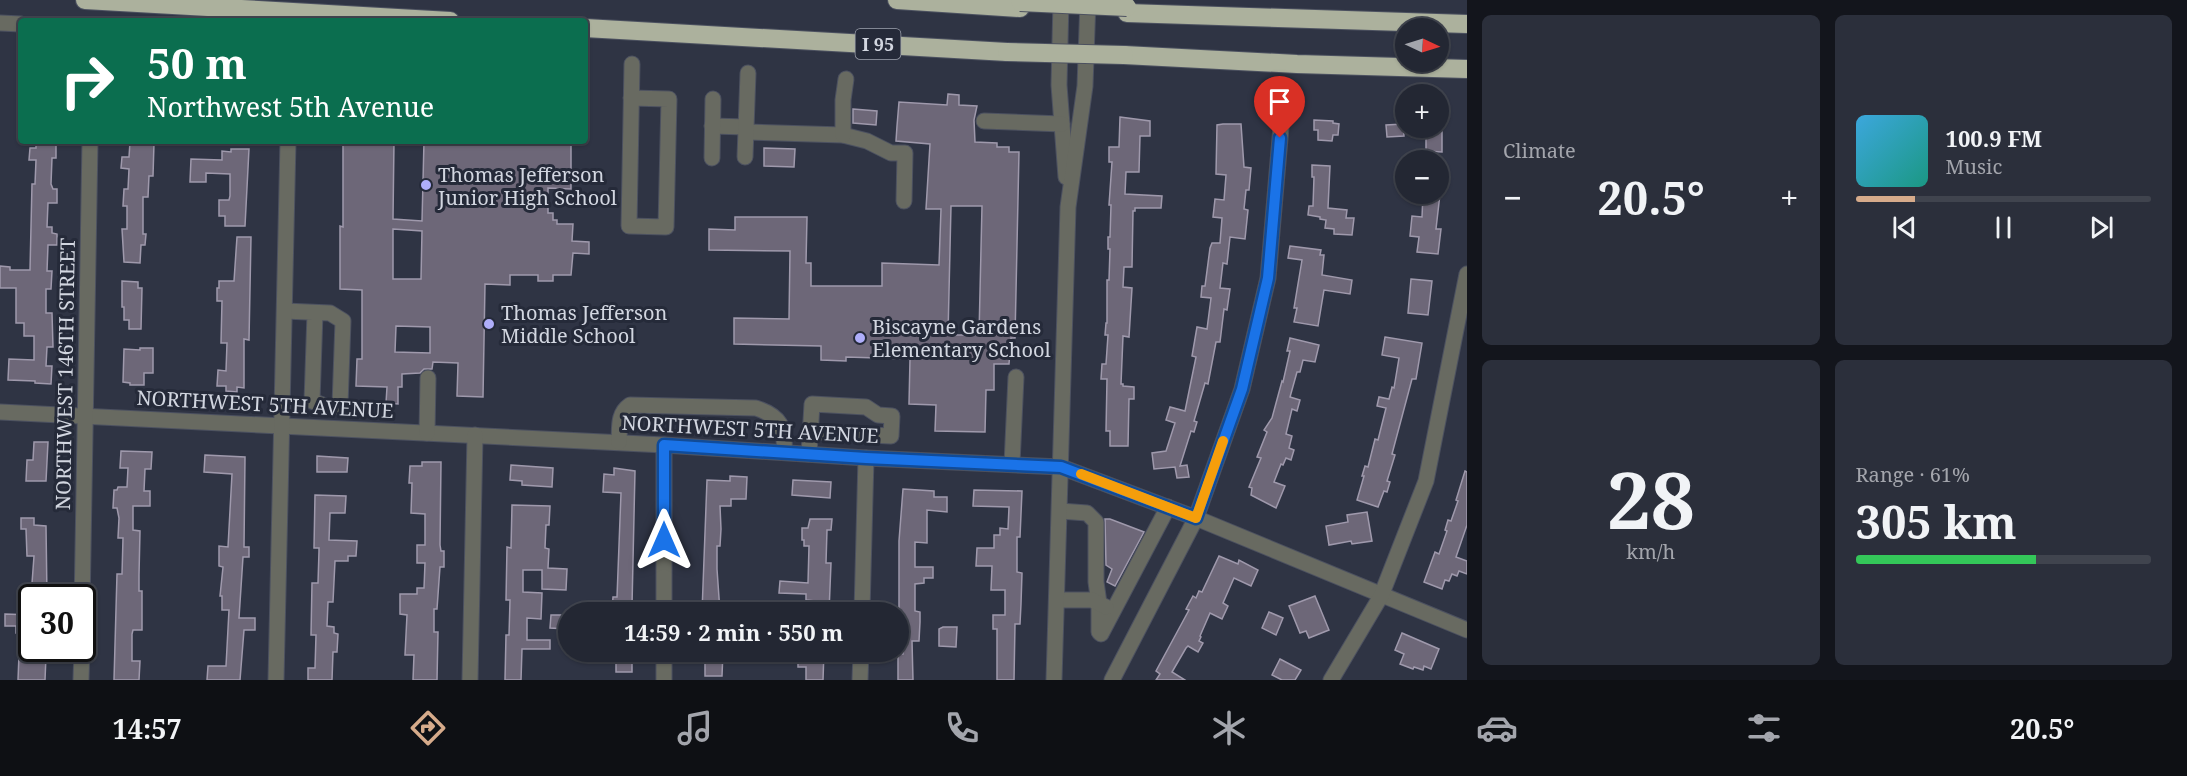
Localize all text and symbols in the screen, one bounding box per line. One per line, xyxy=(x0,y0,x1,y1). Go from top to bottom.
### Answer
north arrow xyxy=(1395,18,1449,72)
map controls xyxy=(1395,18,1449,204)
road number: I 95 xyxy=(856,29,900,59)
text: 50 m xyxy=(147,34,247,91)
icon: right xyxy=(48,42,126,120)
pin xyxy=(1254,76,1305,138)
button: + xyxy=(1395,84,1449,138)
icon: arrive xyxy=(1263,85,1296,118)
text: Northwest 5th Avenue xyxy=(147,88,434,125)
text: 100.9 FM xyxy=(1946,123,2042,153)
text: Climate xyxy=(1503,137,1576,164)
button: − xyxy=(1395,150,1449,204)
text: Music xyxy=(1946,153,2002,180)
place label: Thomas Jefferson Junior High School xyxy=(437,161,617,211)
text: 20.5° xyxy=(1597,167,1705,228)
text: − xyxy=(1503,175,1522,220)
text: + xyxy=(1780,175,1798,220)
marker: Thomas Jefferson Junior High School xyxy=(419,178,433,192)
icon: previous xyxy=(1888,211,1921,244)
icon: pause xyxy=(1987,211,2020,244)
icon: next xyxy=(2085,211,2118,244)
street label: NORTHWEST 146TH STREET xyxy=(49,238,81,510)
place label: Thomas Jefferson Middle School xyxy=(501,299,668,349)
place label: Biscayne Gardens Elementary School xyxy=(872,313,1051,363)
marker: Thomas Jefferson Middle School xyxy=(482,317,496,331)
marker: Biscayne Gardens Elementary School xyxy=(853,331,867,345)
street label: NORTHWEST 5TH AVENUE xyxy=(136,384,394,424)
street label: NORTHWEST 5TH AVENUE xyxy=(621,409,879,449)
text: 28 xyxy=(1607,446,1695,552)
text: Range · 61% xyxy=(1856,461,1970,488)
text: 305 km xyxy=(1856,491,2017,552)
position arrow xyxy=(632,508,696,572)
text: km/h xyxy=(1626,538,1675,565)
speed limit sign: 30 xyxy=(18,584,96,662)
text: 14:59 · 2 min · 550 m xyxy=(624,617,843,647)
icon: directions xyxy=(407,707,449,749)
icon: music xyxy=(674,707,716,749)
icon: phone xyxy=(941,707,983,749)
icon: climate xyxy=(1208,707,1250,749)
icon: car xyxy=(1476,707,1518,749)
icon: filters xyxy=(1743,707,1785,749)
text: 14:57 xyxy=(113,710,182,747)
text: 20.5° xyxy=(2010,710,2074,747)

